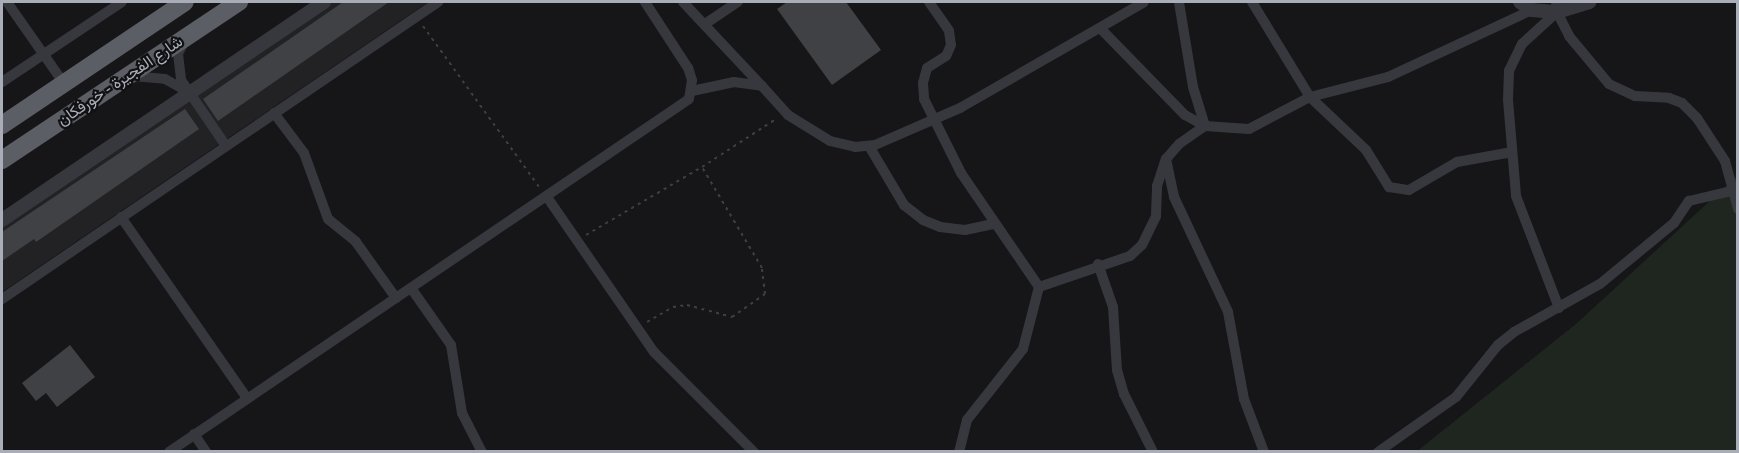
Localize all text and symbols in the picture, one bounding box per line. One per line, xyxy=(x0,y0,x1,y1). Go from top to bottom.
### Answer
street label: شارع الفجيرة - خورفكان xyxy=(54,32,186,130)

